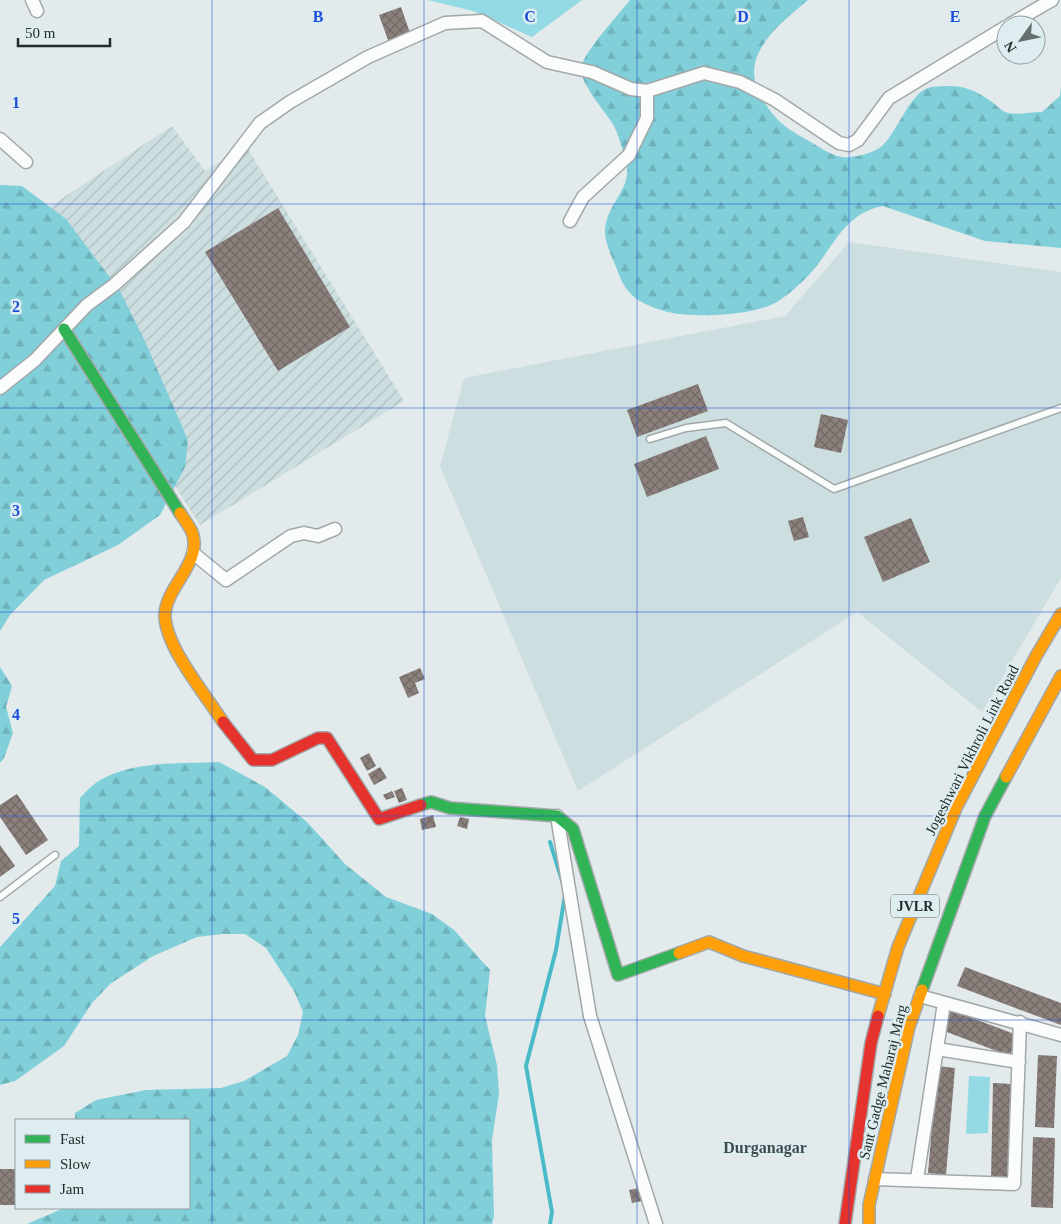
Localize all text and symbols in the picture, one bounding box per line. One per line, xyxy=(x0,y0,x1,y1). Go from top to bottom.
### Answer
text: B xyxy=(313,8,324,25)
text: C xyxy=(524,8,536,25)
text: D xyxy=(737,8,749,25)
text: E xyxy=(950,8,960,25)
scale bar xyxy=(18,15,110,47)
north arrow xyxy=(996,15,1046,65)
text: 50 m xyxy=(25,25,56,41)
text: N xyxy=(1001,38,1020,55)
text: 1 xyxy=(12,94,20,111)
text: 2 xyxy=(12,298,20,315)
text: 3 xyxy=(12,502,20,519)
street label: Jogeshwari Vikhroli Link Road xyxy=(922,662,1022,838)
text: 4 xyxy=(12,706,20,723)
road number: JVLR xyxy=(891,894,939,918)
text: 5 xyxy=(12,910,20,927)
street label: Sant Gadge Maharaj Marg xyxy=(856,1002,910,1161)
legend xyxy=(15,1119,190,1209)
text: Fast xyxy=(60,1131,86,1147)
district label: Durganagar xyxy=(723,1139,807,1157)
text: Slow xyxy=(60,1156,91,1172)
text: Jam xyxy=(60,1181,84,1197)

